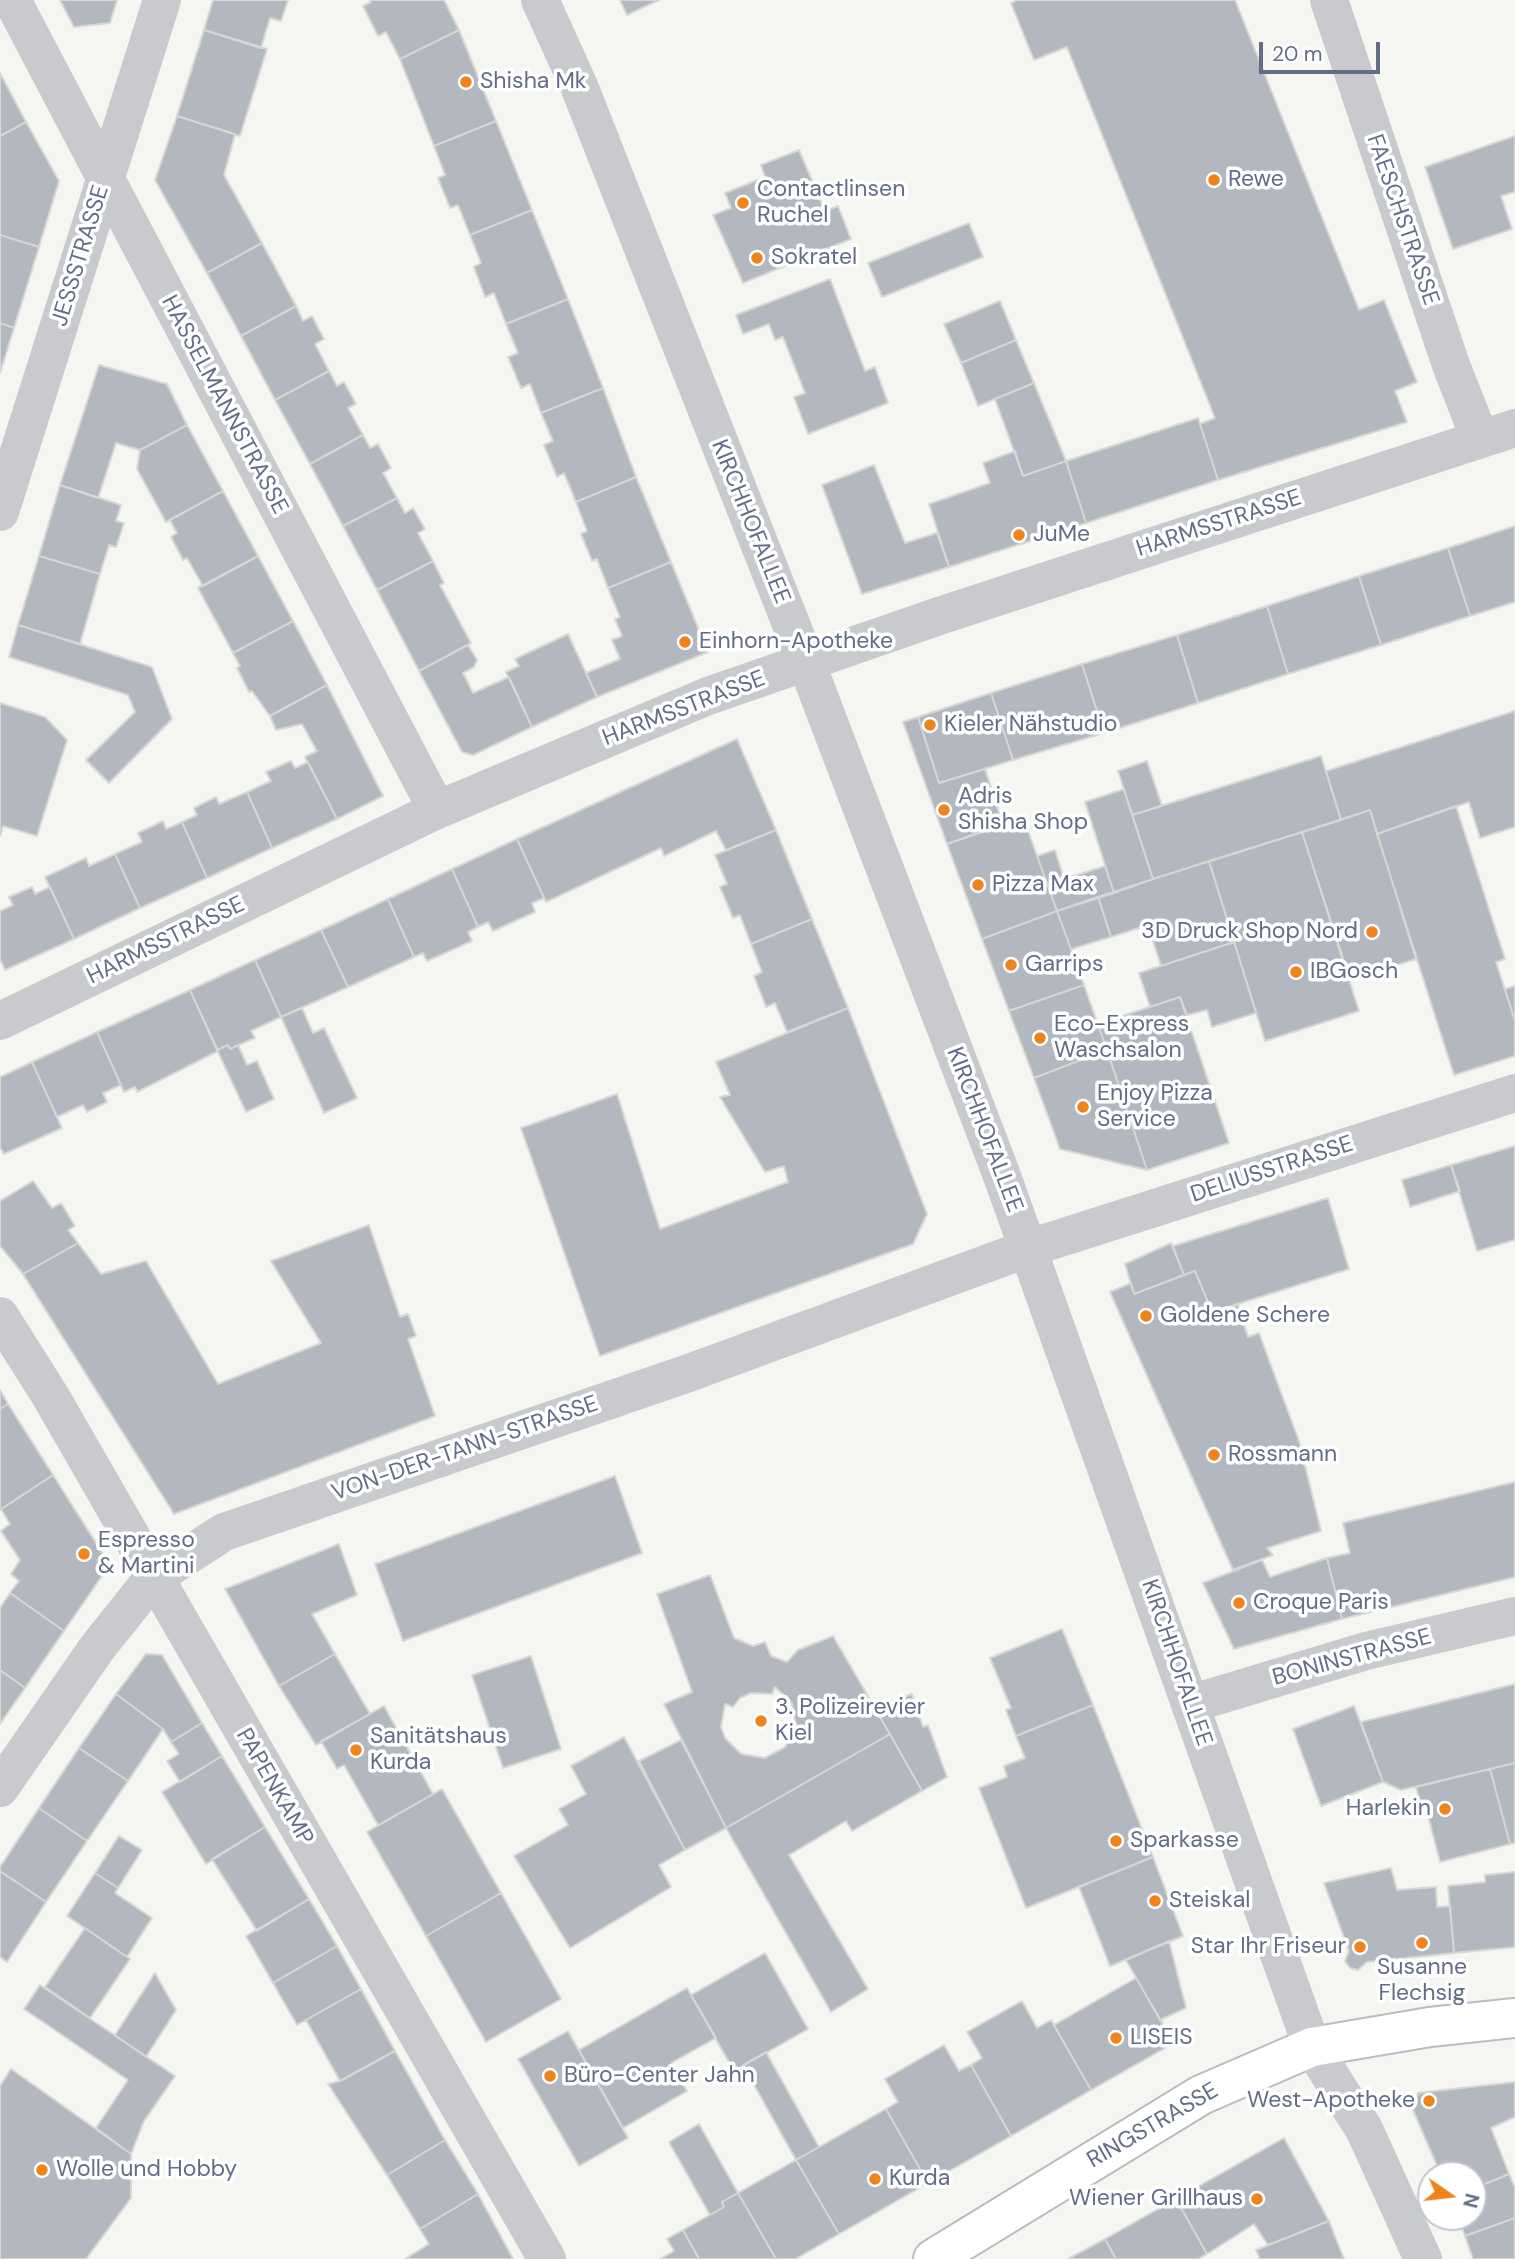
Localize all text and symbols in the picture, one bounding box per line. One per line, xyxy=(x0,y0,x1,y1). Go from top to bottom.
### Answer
scale bar xyxy=(1263,28,1384,72)
text: 20 m xyxy=(1272,40,1323,68)
place label: Shisha Mk xyxy=(480,68,586,96)
marker: Shisha Mk xyxy=(458,74,474,90)
street label: FAESCHSTRASSE xyxy=(1360,131,1444,309)
place label: Rewe xyxy=(1228,166,1284,194)
marker: Rewe xyxy=(1206,172,1222,188)
place label: Contactlinsen Ruchel xyxy=(757,176,905,230)
street label: JESSSTRASSE xyxy=(47,182,115,330)
marker: Contactlinsen Ruchel xyxy=(735,195,751,211)
place label: Sokratel xyxy=(771,244,857,272)
marker: Sokratel xyxy=(749,250,765,266)
street label: HASSELMANNSTRASSE xyxy=(155,291,293,519)
street label: KIRCHHOFALLEE xyxy=(705,436,795,608)
street label: HARMSSTRASSE xyxy=(1133,484,1305,564)
place label: JuMe xyxy=(1033,521,1090,549)
marker: JuMe xyxy=(1011,527,1027,543)
place label: Einhorn-Apotheke xyxy=(699,628,893,656)
marker: Einhorn-Apotheke xyxy=(677,634,693,650)
street label: HARMSSTRASSE xyxy=(599,665,769,753)
place label: Kieler Nähstudio xyxy=(944,711,1117,739)
marker: Kieler Nähstudio xyxy=(922,717,938,733)
place label: Adris Shisha Shop xyxy=(958,783,1088,837)
marker: Adris Shisha Shop xyxy=(936,802,952,818)
place label: Pizza Max xyxy=(992,871,1094,899)
marker: Pizza Max xyxy=(970,877,986,893)
street label: HARMSSTRASSE xyxy=(83,891,249,991)
place label: 3D Druck Shop Nord xyxy=(1141,918,1358,946)
marker: 3D Druck Shop Nord xyxy=(1364,924,1380,940)
place label: Garrips xyxy=(1025,951,1103,979)
marker: Garrips xyxy=(1003,957,1019,973)
place label: IBGosch xyxy=(1310,958,1398,986)
marker: IBGosch xyxy=(1288,964,1304,980)
place label: Eco-Express Waschsalon xyxy=(1054,1011,1189,1065)
marker: Eco-Express Waschsalon xyxy=(1032,1030,1048,1046)
street label: KIRCHHOFALLEE xyxy=(940,1044,1028,1216)
place label: Enjoy Pizza Service xyxy=(1097,1080,1213,1134)
marker: Enjoy Pizza Service xyxy=(1075,1099,1091,1115)
street label: DELIUSSTRASSE xyxy=(1187,1131,1357,1209)
place label: Goldene Schere xyxy=(1160,1302,1330,1330)
marker: Goldene Schere xyxy=(1138,1308,1154,1324)
street label: VON-DER-TANN-STRASSE xyxy=(328,1390,602,1508)
place label: Rossmann xyxy=(1228,1441,1337,1469)
marker: Rossmann xyxy=(1206,1447,1222,1463)
place label: Espresso & Martini xyxy=(98,1527,195,1581)
marker: Espresso & Martini xyxy=(76,1546,92,1562)
street label: KIRCHHOFALLEE xyxy=(1135,1576,1217,1750)
place label: Croque Paris xyxy=(1253,1589,1389,1617)
marker: Croque Paris xyxy=(1231,1595,1247,1611)
street label: BONINSTRASSE xyxy=(1270,1624,1434,1692)
place label: 3. Polizeirevier Kiel xyxy=(775,1694,925,1748)
marker: 3. Polizeirevier Kiel xyxy=(753,1713,769,1729)
place label: Sanitätshaus Kurda xyxy=(370,1723,507,1777)
street label: PAPENKAMP xyxy=(229,1724,319,1850)
marker: Sanitätshaus Kurda xyxy=(348,1742,364,1758)
place label: Harlekin xyxy=(1346,1795,1431,1823)
marker: Harlekin xyxy=(1437,1801,1453,1817)
place label: Sparkasse xyxy=(1130,1827,1239,1855)
marker: Sparkasse xyxy=(1108,1833,1124,1849)
place label: Steiskal xyxy=(1169,1887,1250,1915)
marker: Steiskal xyxy=(1147,1893,1163,1909)
place label: Star Ihr Friseur xyxy=(1191,1933,1346,1961)
marker: Susanne Flechsig xyxy=(1414,1935,1430,1951)
marker: Star Ihr Friseur xyxy=(1352,1939,1368,1955)
place label: Susanne Flechsig xyxy=(1377,1954,1467,2008)
place label: LISEIS xyxy=(1130,2024,1193,2052)
marker: LISEIS xyxy=(1108,2030,1124,2046)
place label: Büro-Center Jahn xyxy=(564,2062,755,2090)
marker: Büro-Center Jahn xyxy=(542,2068,558,2084)
street label: RINGSTRASSE xyxy=(1083,2077,1223,2175)
place label: West-Apotheke xyxy=(1247,2087,1415,2115)
marker: West-Apotheke xyxy=(1421,2093,1437,2109)
place label: Wolle und Hobby xyxy=(56,2156,237,2184)
north arrow xyxy=(1417,2161,1487,2231)
marker: Wolle und Hobby xyxy=(34,2162,50,2178)
place label: Kurda xyxy=(889,2165,950,2193)
marker: Kurda xyxy=(867,2171,883,2187)
place label: Wiener Grillhaus xyxy=(1069,2185,1243,2213)
marker: Wiener Grillhaus xyxy=(1249,2191,1265,2207)
text: N xyxy=(1457,2191,1485,2210)

